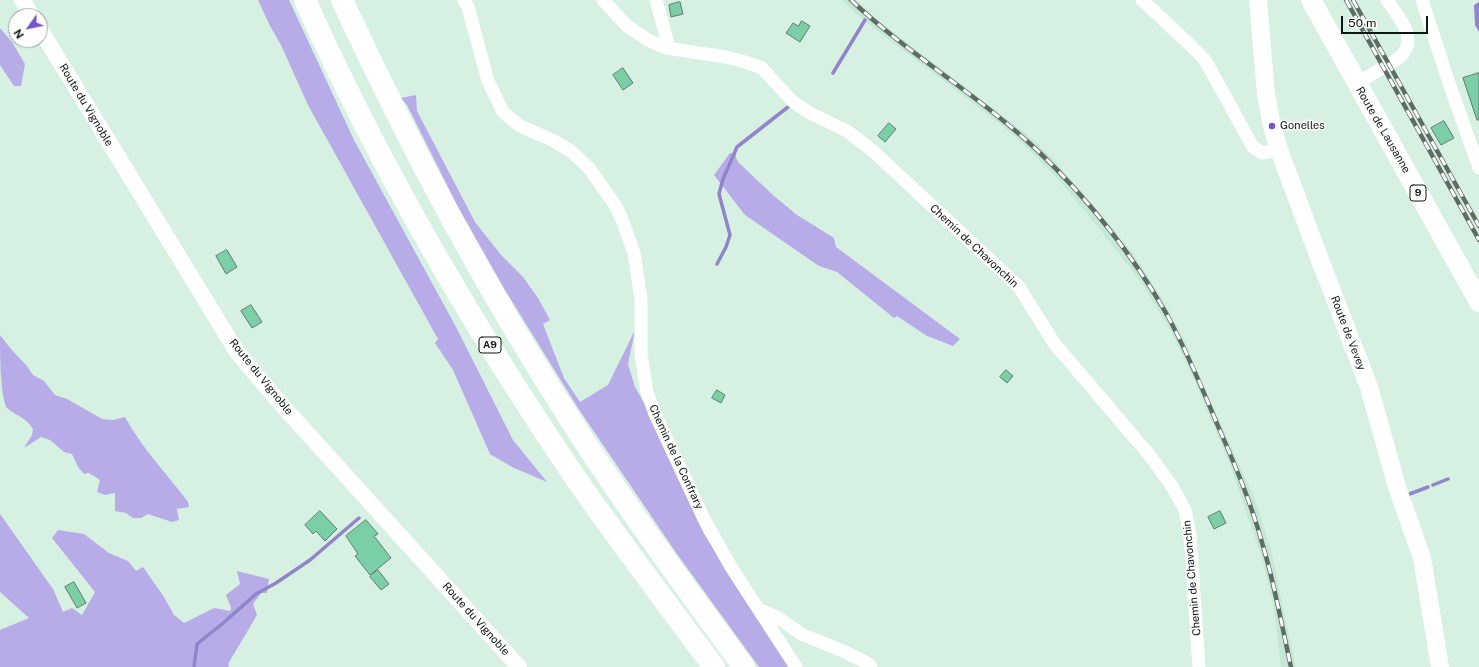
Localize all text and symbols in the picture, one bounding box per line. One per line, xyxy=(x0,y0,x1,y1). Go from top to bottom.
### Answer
north arrow xyxy=(8,8,48,48)
scale bar xyxy=(1343,8,1430,34)
text: 50 m xyxy=(1348,16,1376,30)
text: N xyxy=(11,27,26,41)
street label: Route du Vignoble xyxy=(56,61,116,149)
street label: Route de Lausanne xyxy=(1353,84,1413,176)
place label: Gonelles xyxy=(1280,119,1325,133)
marker: Gonelles xyxy=(1267,121,1277,131)
road number: 9 xyxy=(1410,185,1426,201)
street label: Chemin de Chavonchin xyxy=(927,202,1021,290)
street label: Route de Vevey xyxy=(1328,294,1368,372)
street label: Route du Vignoble xyxy=(226,336,296,418)
road number: A9 xyxy=(479,337,501,353)
street label: Chemin de la Confrary xyxy=(646,403,706,511)
street label: Chemin de Chavonchin xyxy=(1180,520,1204,636)
street label: Route du Vignoble xyxy=(440,580,512,658)

